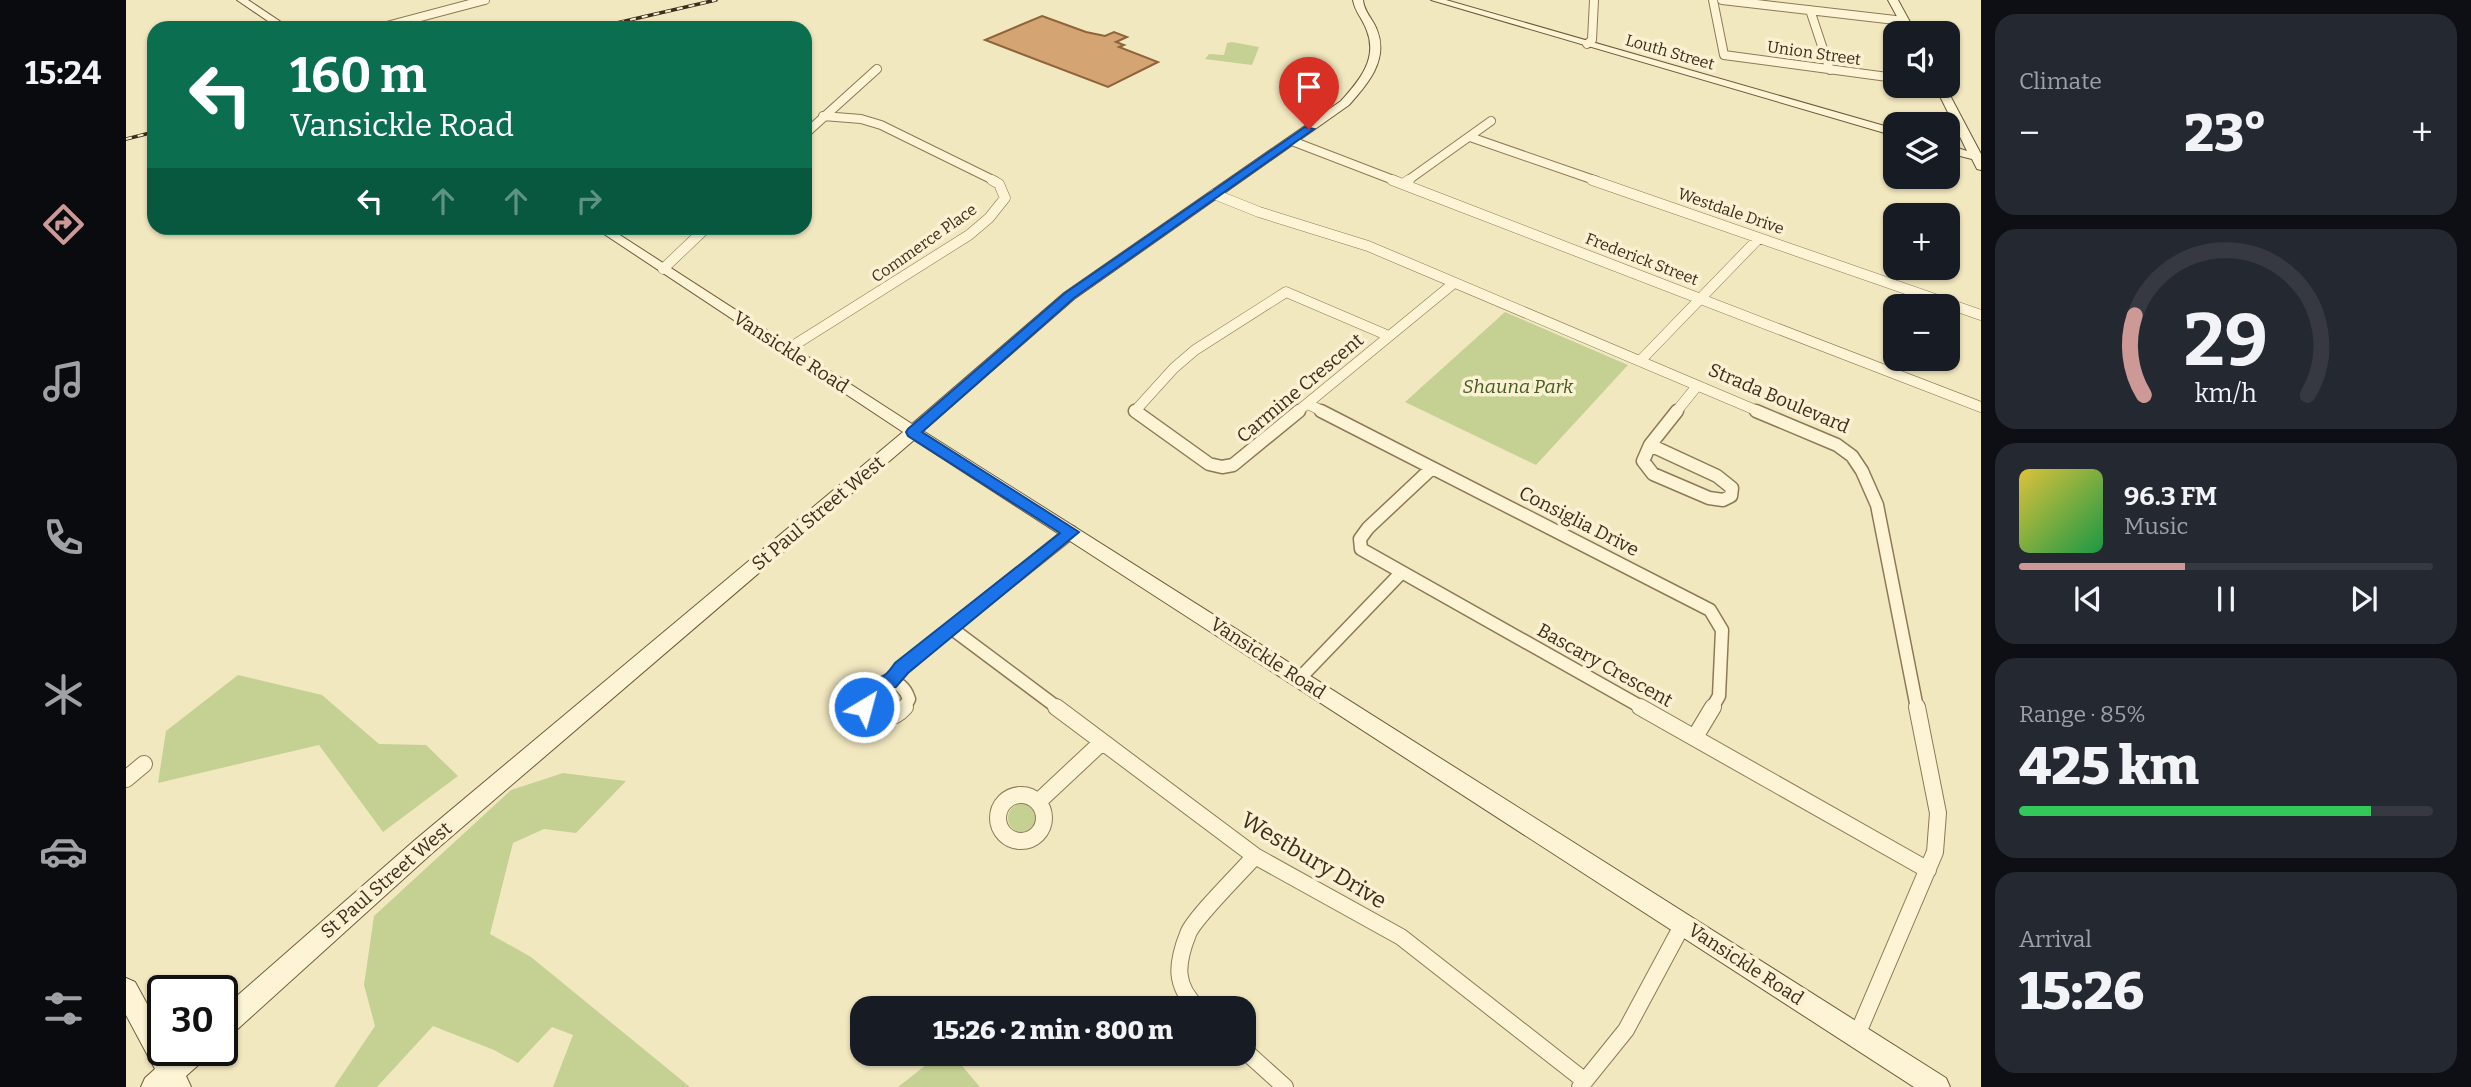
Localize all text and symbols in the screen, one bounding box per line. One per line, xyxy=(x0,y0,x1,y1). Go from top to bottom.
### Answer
map controls xyxy=(1883,21,1960,371)
button: sound xyxy=(1883,21,1960,98)
street label: Louth Street xyxy=(1623,30,1717,74)
street label: Union Street xyxy=(1766,37,1862,69)
text: 160 m xyxy=(290,46,427,105)
icon: left xyxy=(175,49,266,140)
text: 15:24 xyxy=(25,54,101,92)
pin xyxy=(1279,57,1339,129)
text: Climate xyxy=(2019,67,2102,95)
icon: arrive xyxy=(1290,68,1328,106)
text: 23° xyxy=(2184,102,2267,165)
text: Vansickle Road xyxy=(290,106,514,144)
text: − xyxy=(2019,110,2040,156)
text: + xyxy=(2411,110,2433,156)
button: layers xyxy=(1883,112,1960,189)
icon: left xyxy=(351,182,389,220)
icon: ahead xyxy=(424,182,462,220)
icon: ahead xyxy=(497,182,535,220)
icon: right xyxy=(570,182,608,220)
street label: Westdale Drive xyxy=(1675,184,1787,238)
icon: directions xyxy=(39,200,88,249)
street label: Commerce Place xyxy=(868,200,980,286)
button: + xyxy=(1883,203,1960,280)
street label: Frederick Street xyxy=(1583,229,1701,289)
button: − xyxy=(1883,294,1960,371)
text: 29 xyxy=(2184,297,2268,384)
street label: Vansickle Road xyxy=(729,306,853,398)
street label: Carmine Crescent xyxy=(1232,328,1368,448)
icon: music xyxy=(39,357,88,406)
street label: Strada Boulevard xyxy=(1705,358,1853,438)
park label: Shauna Park xyxy=(1463,375,1574,398)
text: km/h xyxy=(2195,379,2257,409)
street label: St Paul Street West xyxy=(747,451,889,575)
street label: Consiglia Drive xyxy=(1515,481,1643,561)
text: 96.3 FM xyxy=(2124,481,2217,512)
text: Music xyxy=(2124,512,2188,540)
icon: phone xyxy=(39,513,88,562)
icon: previous xyxy=(2069,580,2107,618)
icon: pause xyxy=(2207,580,2245,618)
icon: next xyxy=(2345,580,2383,618)
street label: Vansickle Road xyxy=(1206,612,1330,704)
street label: Bascary Crescent xyxy=(1533,618,1677,712)
icon: climate xyxy=(39,670,88,719)
position arrow xyxy=(827,670,901,744)
text: Range · 85% xyxy=(2019,700,2146,728)
text: 425 km xyxy=(2019,735,2199,798)
street label: Westbury Drive xyxy=(1236,805,1392,915)
street label: St Paul Street West xyxy=(316,817,456,943)
icon: car xyxy=(39,827,88,876)
street label: Vansickle Road xyxy=(1684,918,1808,1010)
text: Arrival xyxy=(2019,925,2092,953)
text: 15:26 xyxy=(2019,960,2144,1023)
speed limit sign: 30 xyxy=(147,975,238,1066)
icon: filters xyxy=(39,984,88,1033)
text: 15:26 · 2 min · 800 m xyxy=(933,1015,1173,1046)

